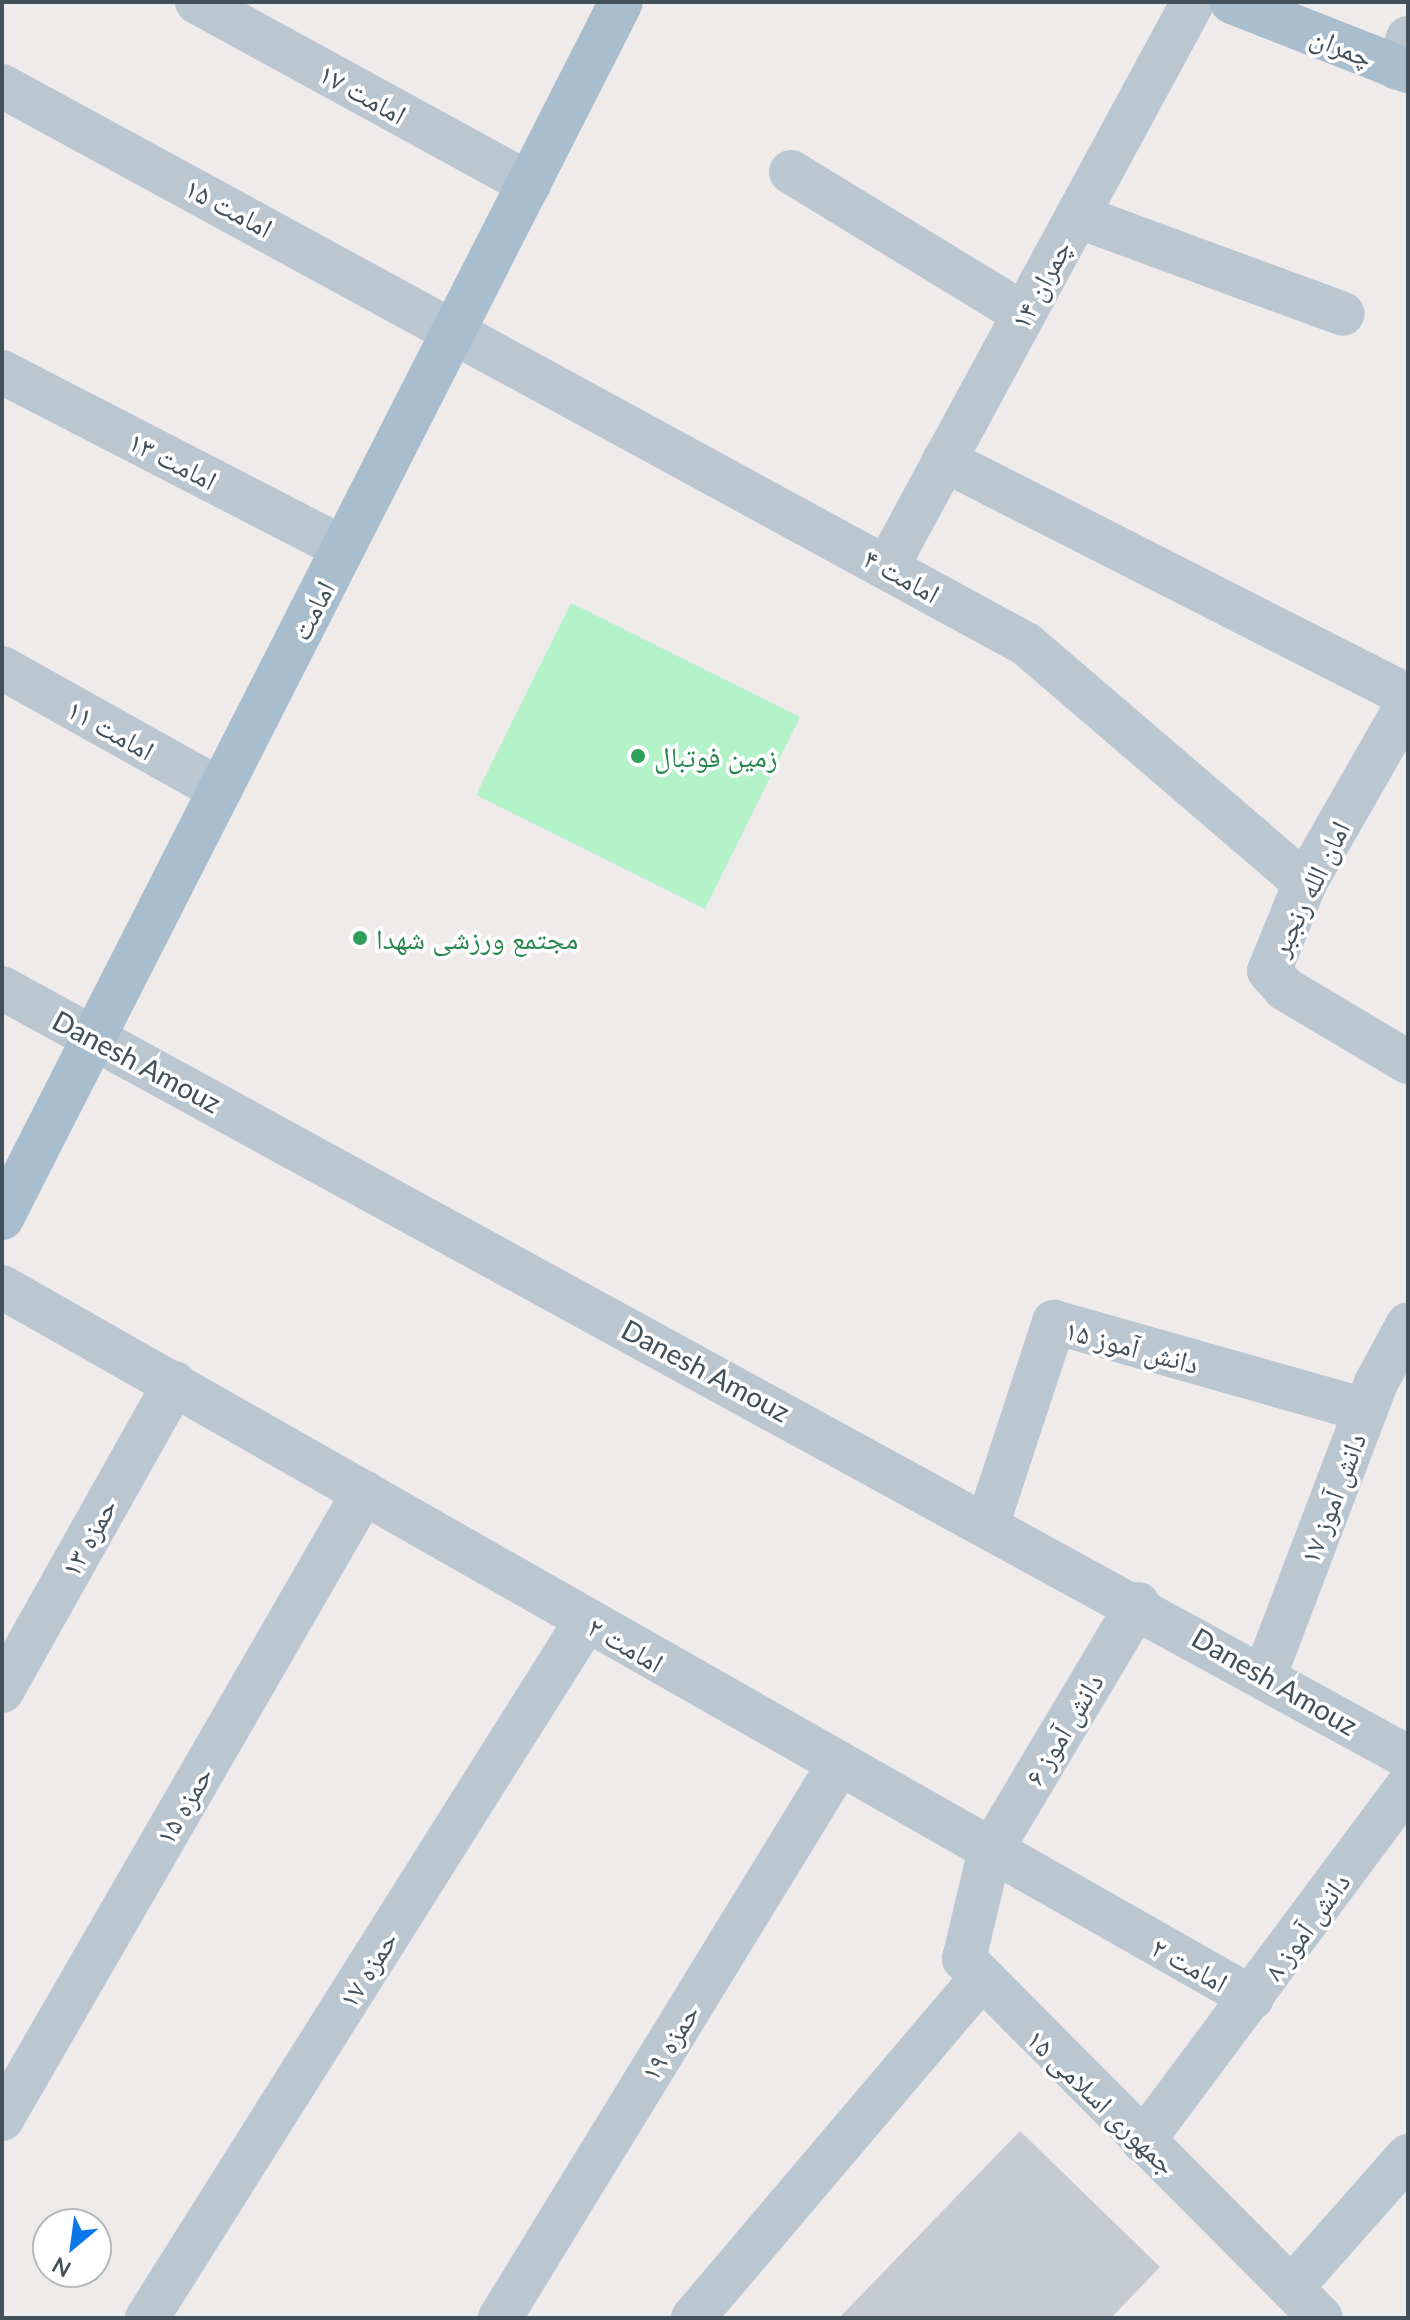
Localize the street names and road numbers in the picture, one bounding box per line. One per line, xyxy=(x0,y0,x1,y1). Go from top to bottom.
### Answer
street label: چمران xyxy=(1306,18,1378,74)
street label: امامت ۱۷ xyxy=(314,55,412,131)
street label: امامت ۱۵ xyxy=(179,170,279,244)
street label: چمران ۱۴ xyxy=(1003,234,1077,334)
street label: امامت ۱۳ xyxy=(123,424,223,496)
street label: امامت ۴ xyxy=(858,540,946,610)
street label: امامت xyxy=(283,575,341,645)
street label: امامت ۱۱ xyxy=(62,691,160,767)
street label: امان الله رنجبر xyxy=(1262,815,1356,961)
street label: Danesh Amouz xyxy=(47,1002,227,1120)
street label: Danesh Amouz xyxy=(616,1311,796,1429)
street label: دانش آموز ۱۵ xyxy=(1061,1312,1203,1380)
street label: دانش آموز ۱۷ xyxy=(1292,1428,1372,1568)
street label: حمزه ۱۳ xyxy=(53,1492,123,1582)
street label: امامت ۲ xyxy=(582,1609,670,1679)
street label: Danesh Amouz xyxy=(1186,1620,1364,1742)
street label: دانش آموز ۶ xyxy=(1016,1667,1110,1791)
street label: حمزه ۱۵ xyxy=(147,1760,219,1850)
street label: دانش آموز ۸ xyxy=(1256,1866,1356,1986)
street label: حمزه ۱۷ xyxy=(330,1924,404,2014)
street label: امامت ۲ xyxy=(1146,1929,1234,1999)
street label: حمزه ۱۹ xyxy=(632,1997,706,2087)
street label: جمهوری اسلامی ۱۵ xyxy=(1020,2021,1184,2181)

